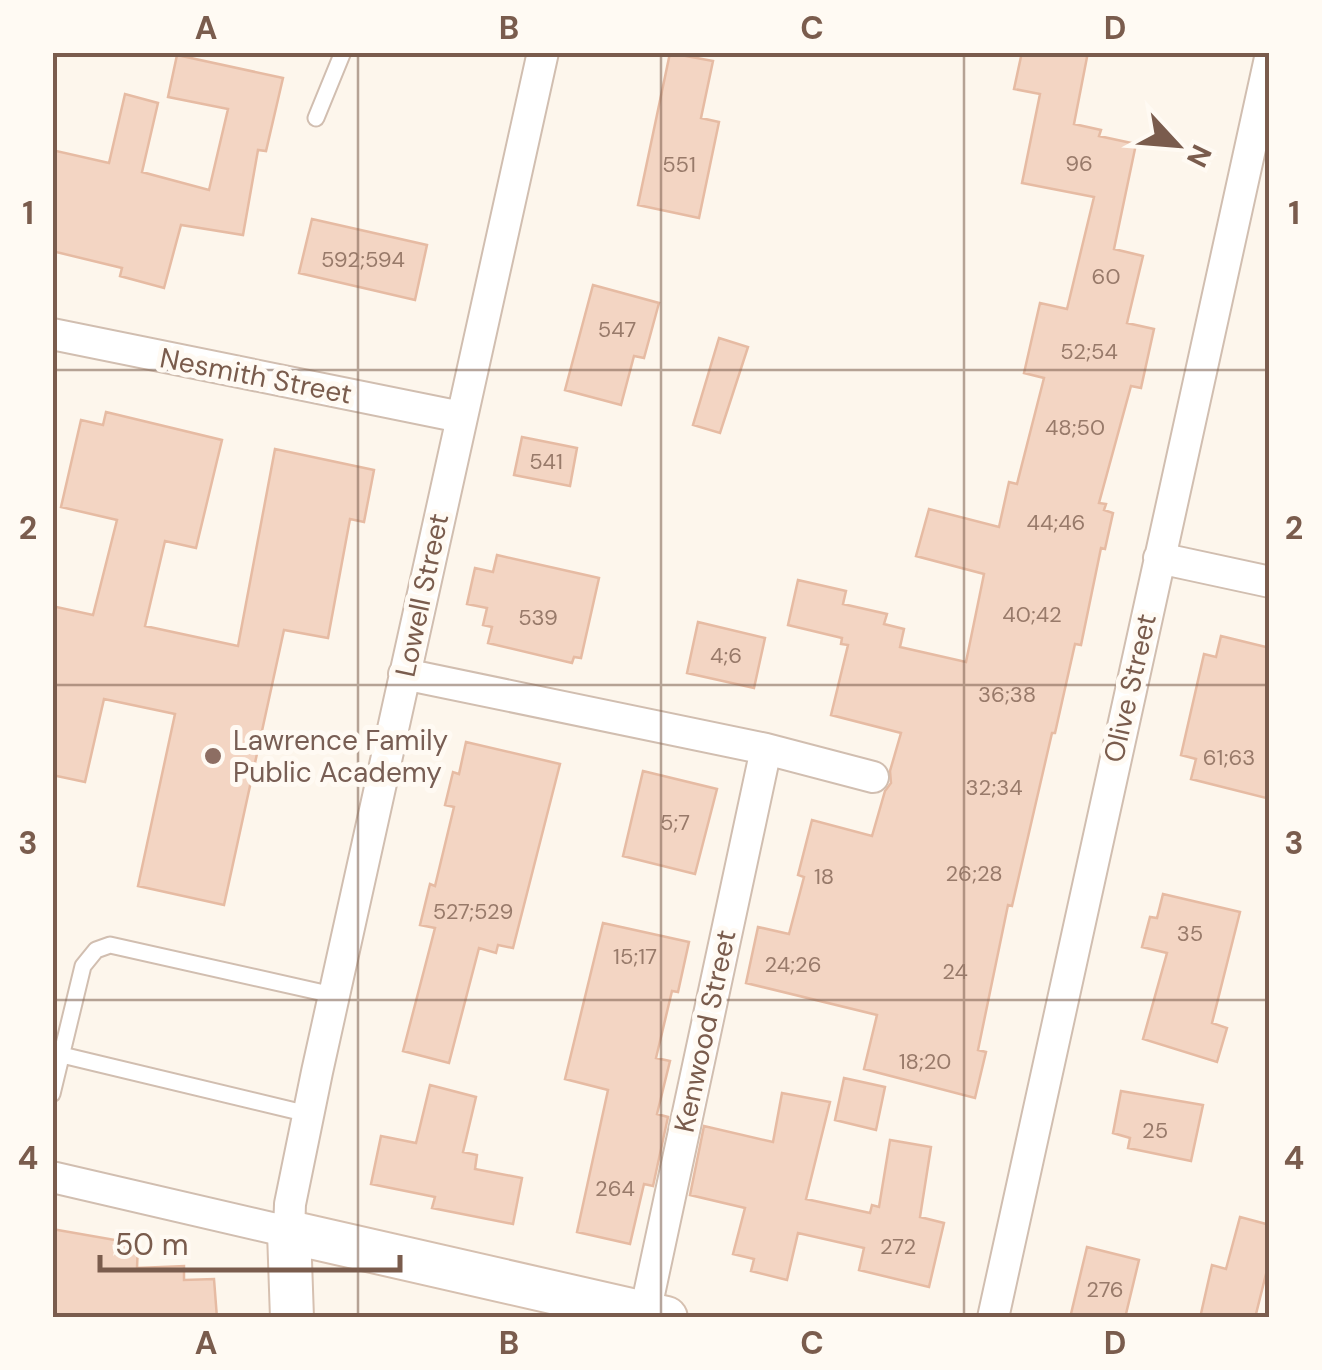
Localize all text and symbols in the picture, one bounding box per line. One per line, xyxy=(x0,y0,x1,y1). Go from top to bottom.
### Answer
text: A xyxy=(195,7,217,49)
text: B xyxy=(499,7,519,49)
text: C xyxy=(800,7,824,49)
text: D xyxy=(1104,7,1126,49)
north arrow xyxy=(1127,95,1227,195)
text: N xyxy=(1178,138,1220,173)
house number: 96 xyxy=(1065,149,1093,178)
house number: 551 xyxy=(662,150,696,179)
text: 1 xyxy=(22,192,34,234)
text: 1 xyxy=(1288,192,1300,234)
house number: 592;594 xyxy=(321,245,405,274)
house number: 60 xyxy=(1092,262,1120,291)
house number: 547 xyxy=(598,315,636,344)
house number: 52;54 xyxy=(1060,337,1118,366)
street label: Nesmith Street xyxy=(157,339,355,413)
house number: 48;50 xyxy=(1045,413,1105,442)
house number: 541 xyxy=(529,447,563,476)
text: 2 xyxy=(19,507,37,549)
text: 2 xyxy=(1285,507,1303,549)
house number: 44;46 xyxy=(1027,508,1085,537)
street label: Lowell Street xyxy=(387,510,457,680)
house number: 40;42 xyxy=(1002,600,1062,629)
house number: 539 xyxy=(518,603,558,632)
street label: Olive Street xyxy=(1095,610,1165,766)
house number: 4;6 xyxy=(710,641,742,670)
house number: 36;38 xyxy=(978,680,1036,709)
place label: Lawrence Family Public Academy xyxy=(233,722,448,791)
house number: 61;63 xyxy=(1203,743,1255,772)
marker: Lawrence Family Public Academy xyxy=(202,745,224,767)
house number: 32;34 xyxy=(965,773,1023,802)
house number: 5;7 xyxy=(660,808,690,837)
text: 3 xyxy=(18,822,38,864)
text: 3 xyxy=(1284,822,1304,864)
house number: 26;28 xyxy=(945,859,1003,888)
house number: 18 xyxy=(814,862,834,891)
house number: 527;529 xyxy=(433,897,513,926)
house number: 35 xyxy=(1177,919,1203,948)
street label: Kenwood Street xyxy=(666,926,744,1136)
house number: 15;17 xyxy=(613,942,657,971)
house number: 24;26 xyxy=(764,950,822,979)
house number: 24 xyxy=(942,957,968,986)
house number: 18;20 xyxy=(899,1047,951,1076)
house number: 25 xyxy=(1142,1116,1168,1145)
text: 4 xyxy=(18,1137,38,1179)
text: 4 xyxy=(1284,1137,1304,1179)
house number: 264 xyxy=(595,1174,635,1203)
scale bar xyxy=(100,1210,400,1272)
text: 50 m xyxy=(115,1225,189,1264)
house number: 272 xyxy=(880,1232,916,1261)
house number: 276 xyxy=(1086,1275,1124,1304)
text: A xyxy=(195,1322,217,1364)
text: B xyxy=(499,1322,519,1364)
text: C xyxy=(800,1322,824,1364)
text: D xyxy=(1104,1322,1126,1364)

